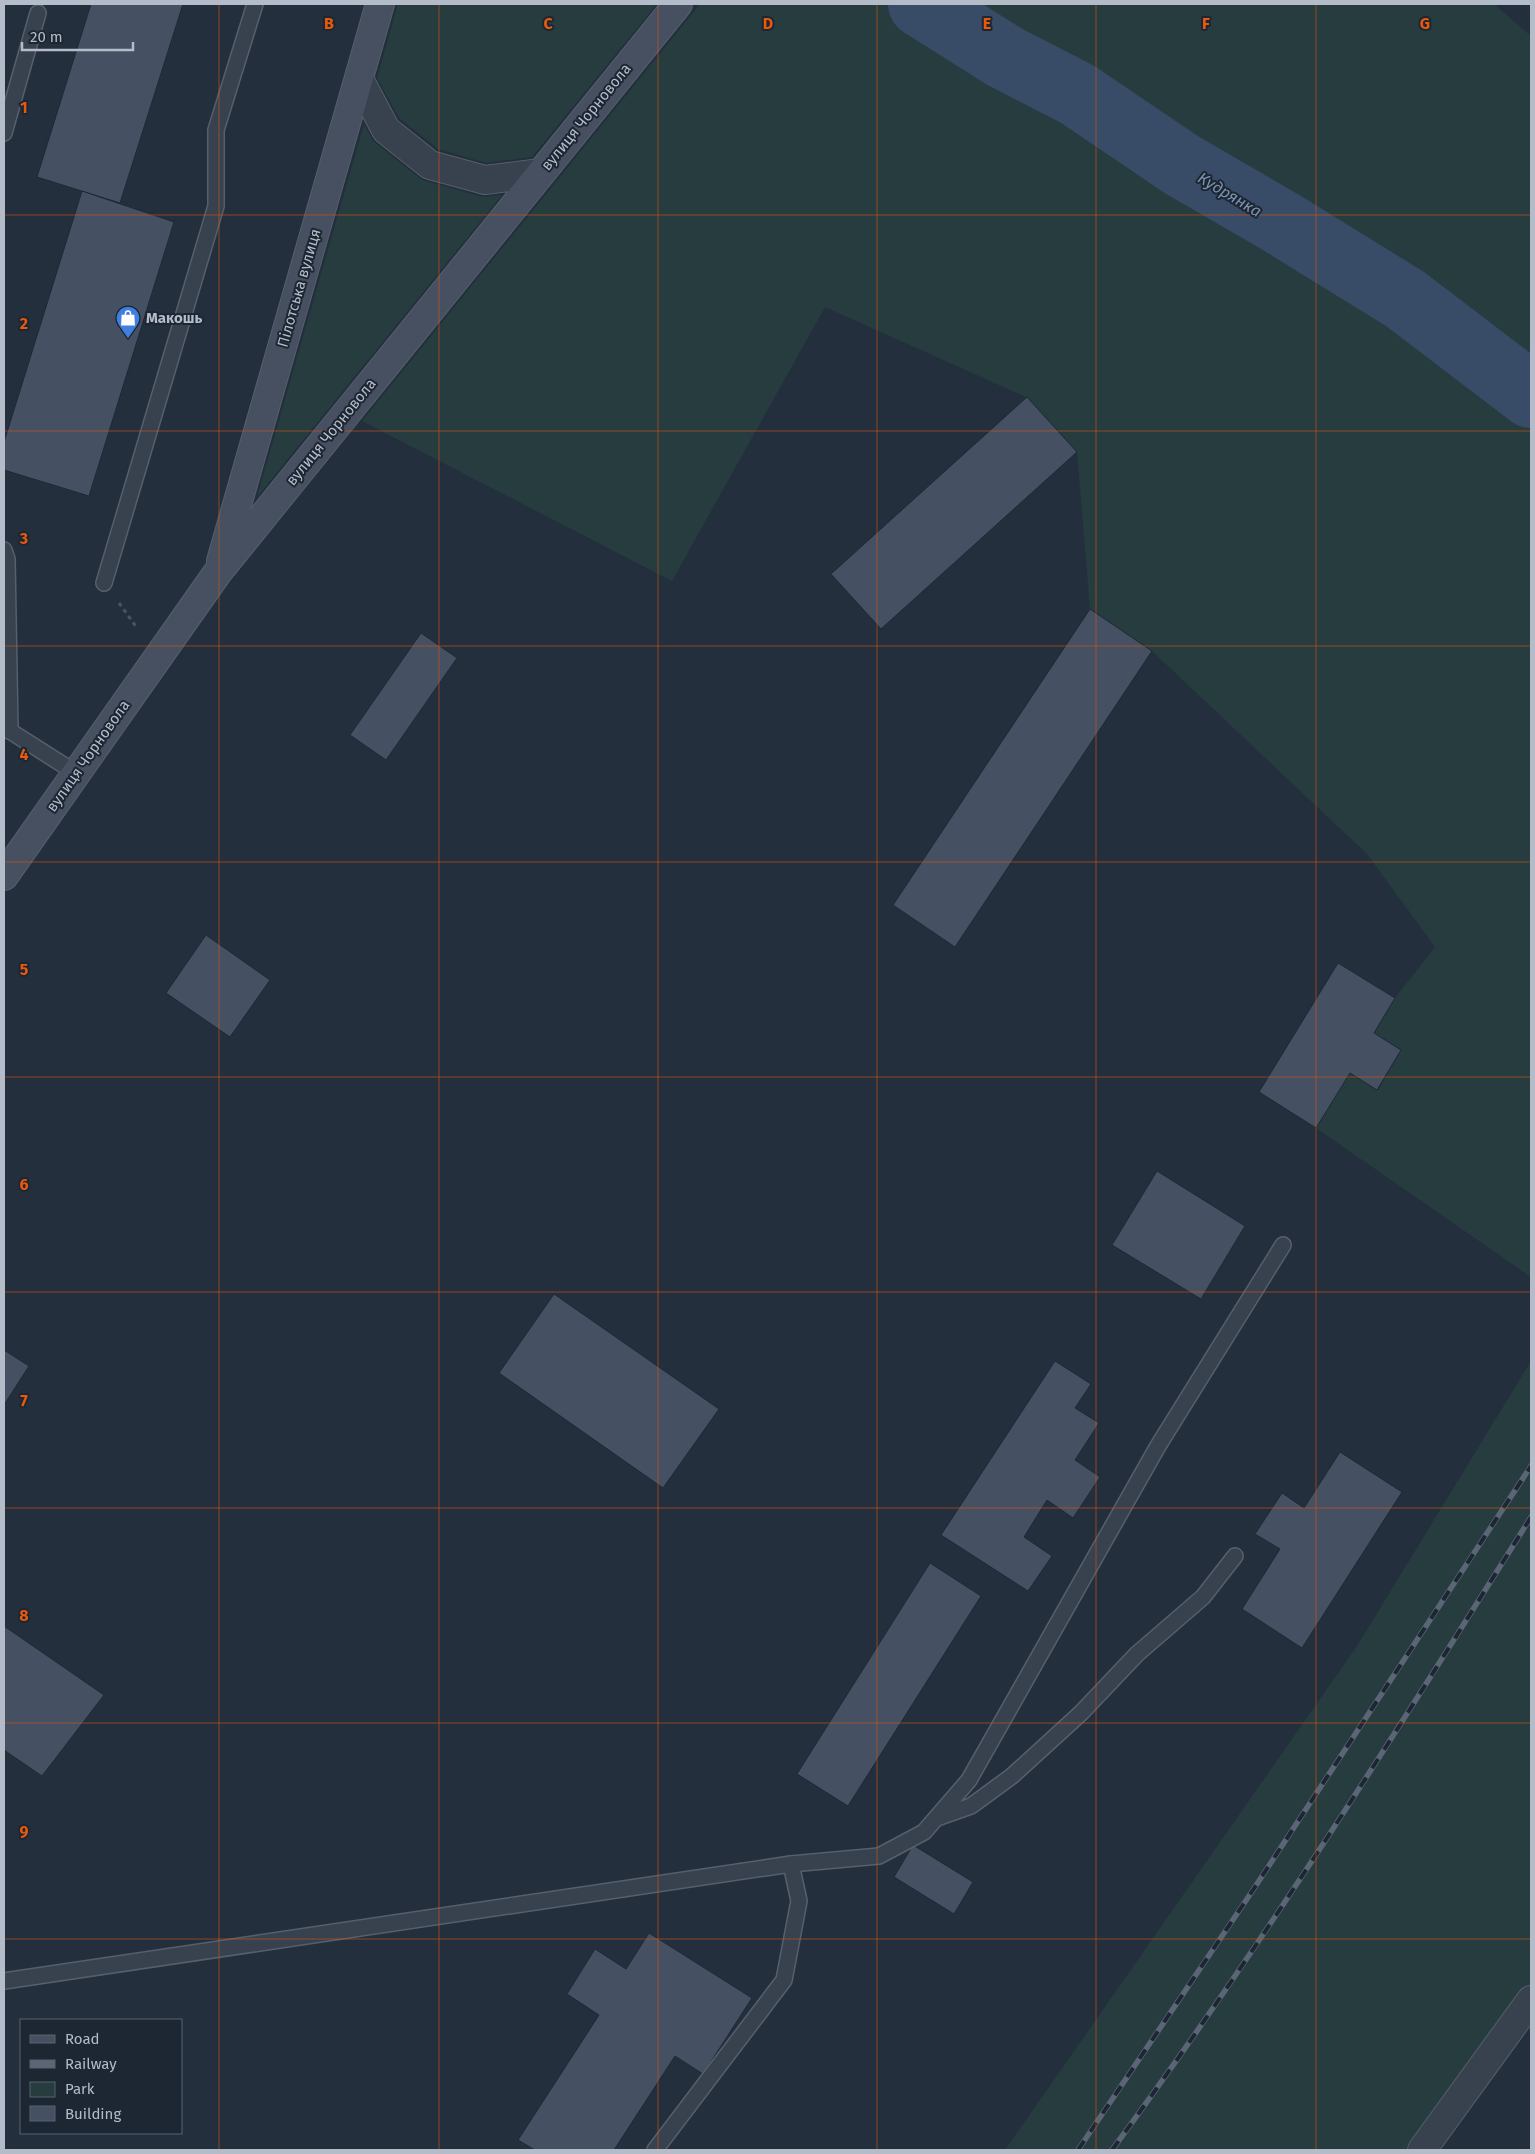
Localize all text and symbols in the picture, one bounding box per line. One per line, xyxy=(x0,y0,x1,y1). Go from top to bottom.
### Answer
text: B xyxy=(324,14,334,33)
text: C xyxy=(543,14,553,33)
text: D xyxy=(763,14,773,33)
text: E xyxy=(983,14,991,33)
text: F xyxy=(1202,14,1210,33)
text: G xyxy=(1420,14,1430,33)
scale bar xyxy=(22,20,134,52)
text: 20 m xyxy=(30,28,63,46)
street label: вулиця Чорновола xyxy=(537,60,635,174)
text: 1 xyxy=(20,98,28,117)
water label: Кудрянка xyxy=(1194,168,1265,221)
street label: Пілотська вулиця xyxy=(273,227,325,349)
shop icon: Макошь xyxy=(115,305,141,339)
place label: Макошь xyxy=(146,309,203,327)
text: 2 xyxy=(20,314,28,333)
street label: вулиця Чорновола xyxy=(282,375,380,489)
text: 3 xyxy=(19,529,28,548)
street label: вулиця Чорновола xyxy=(43,697,133,815)
text: 4 xyxy=(19,745,29,764)
text: 5 xyxy=(20,960,29,979)
text: 6 xyxy=(19,1175,29,1194)
text: 7 xyxy=(20,1391,28,1410)
text: 8 xyxy=(19,1606,29,1625)
text: 9 xyxy=(20,1822,29,1841)
legend xyxy=(20,2019,182,2134)
text: Road xyxy=(65,2030,100,2048)
text: Railway xyxy=(65,2055,117,2073)
text: Park xyxy=(65,2080,95,2098)
text: Building xyxy=(65,2105,121,2123)

